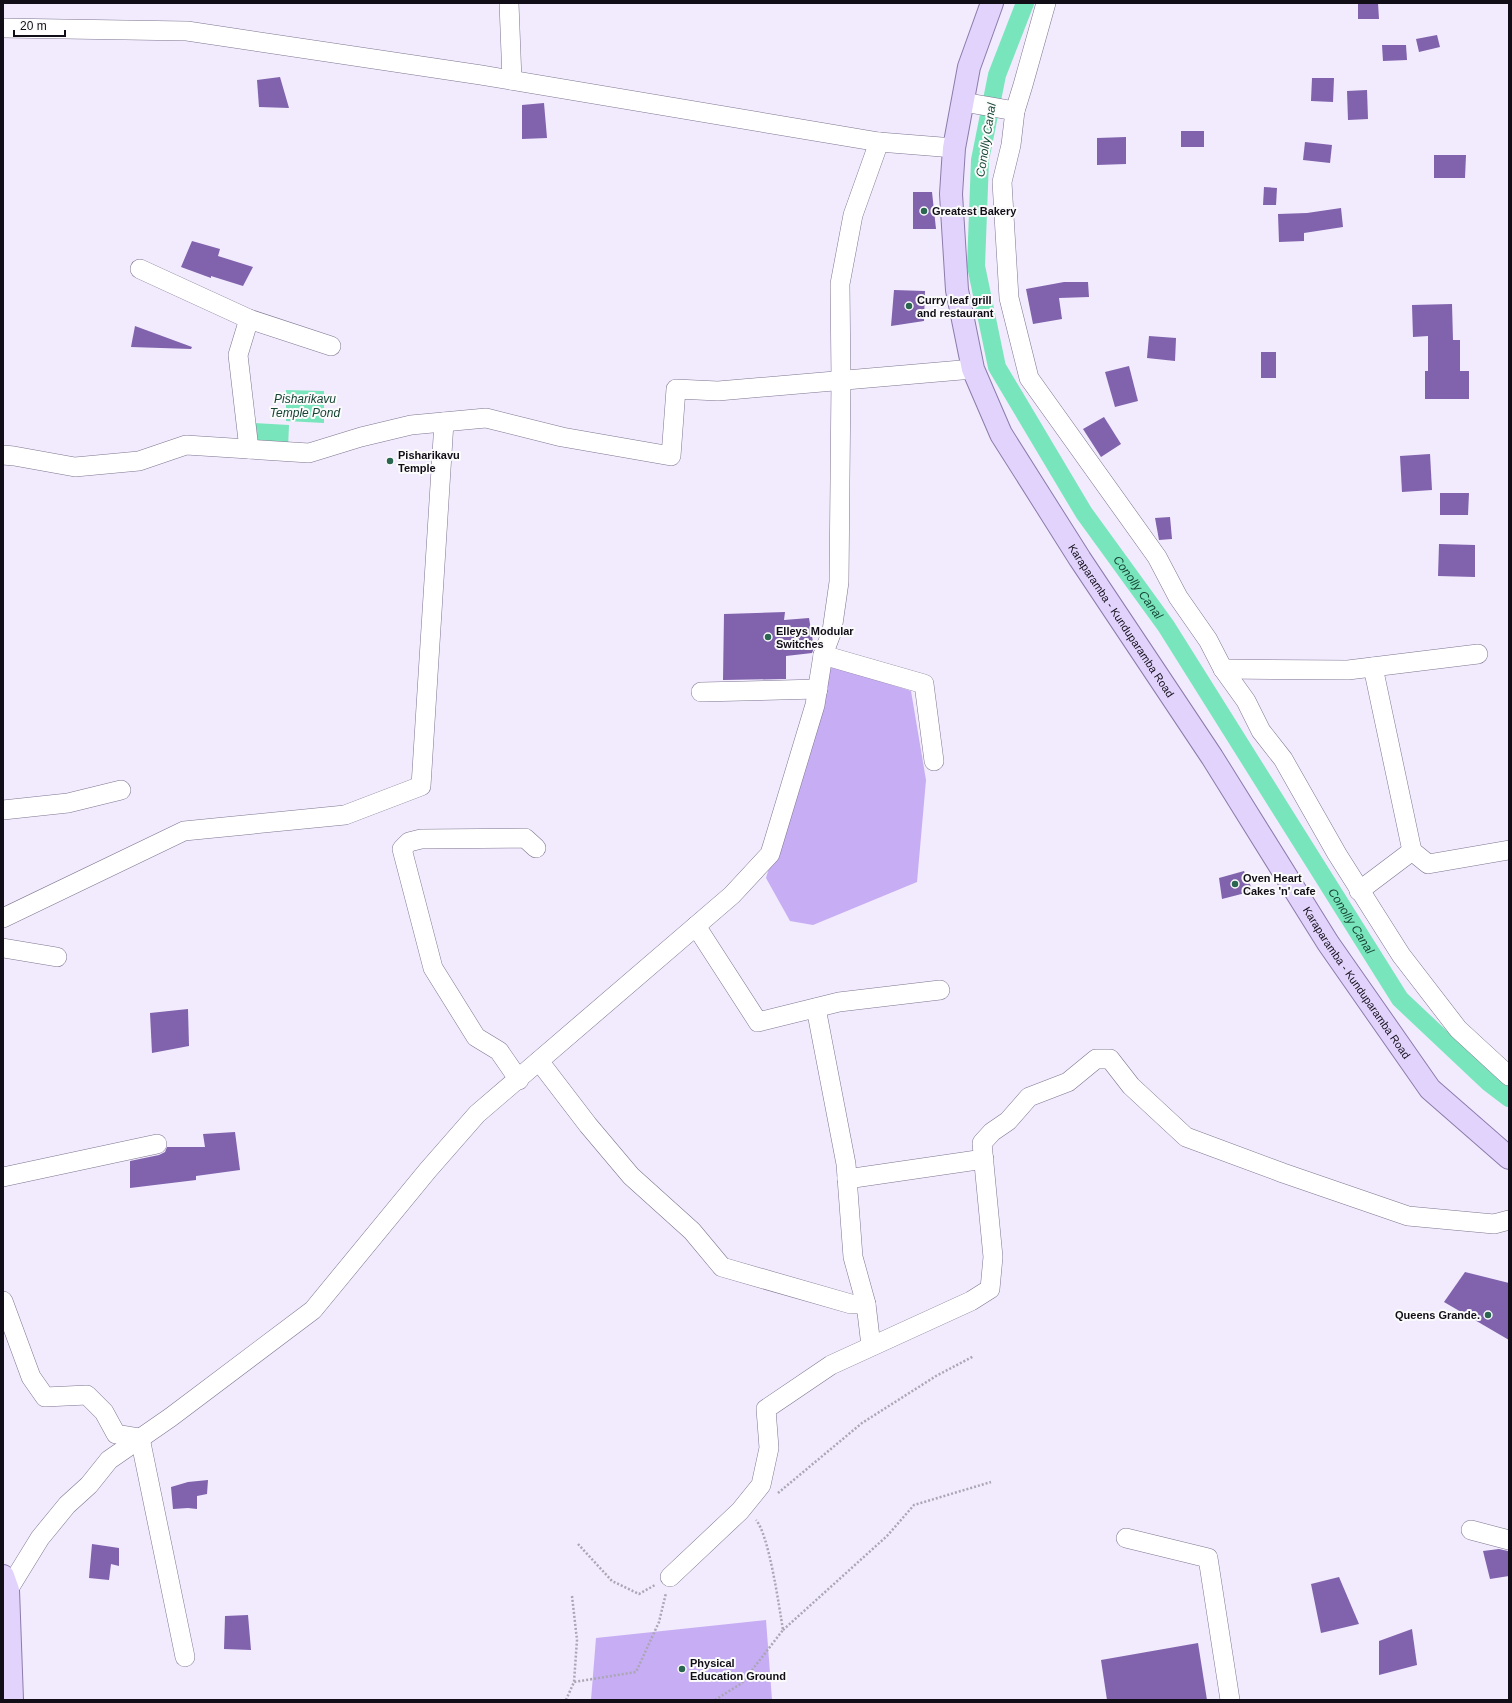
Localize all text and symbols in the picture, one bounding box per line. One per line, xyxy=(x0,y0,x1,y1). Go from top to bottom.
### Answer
scale bar xyxy=(14,12,65,38)
text: 20 m xyxy=(20,19,47,33)
water label: Conolly Canal xyxy=(973,102,999,178)
place label: Greatest Bakery xyxy=(932,205,1017,217)
marker: Greatest Bakery xyxy=(919,206,929,216)
place label: Curry leaf grill and restaurant xyxy=(917,294,994,319)
marker: Curry leaf grill and restaurant xyxy=(904,301,914,311)
water label: Pisharikavu Temple Pond xyxy=(270,392,340,420)
place label: Pisharikavu Temple xyxy=(398,449,460,474)
marker: Pisharikavu Temple xyxy=(385,456,395,466)
street label: Karaparamba - Kunduparamba Road xyxy=(1066,542,1176,699)
water label: Conolly Canal xyxy=(1110,553,1166,622)
place label: Elleys Modular Switches xyxy=(776,625,854,650)
marker: Elleys Modular Switches xyxy=(763,632,773,642)
place label: Oven Heart Cakes 'n' cafe xyxy=(1243,872,1316,897)
marker: Oven Heart Cakes 'n' cafe xyxy=(1230,879,1240,889)
water label: Conolly Canal xyxy=(1325,886,1377,957)
street label: Karaparamba - Kunduparamba Road xyxy=(1301,904,1413,1061)
place label: Queens Grande. xyxy=(1395,1309,1480,1321)
marker: Queens Grande. xyxy=(1483,1310,1493,1320)
place label: Physical Education Ground xyxy=(690,1657,786,1682)
marker: Physical Education Ground xyxy=(677,1664,687,1674)

